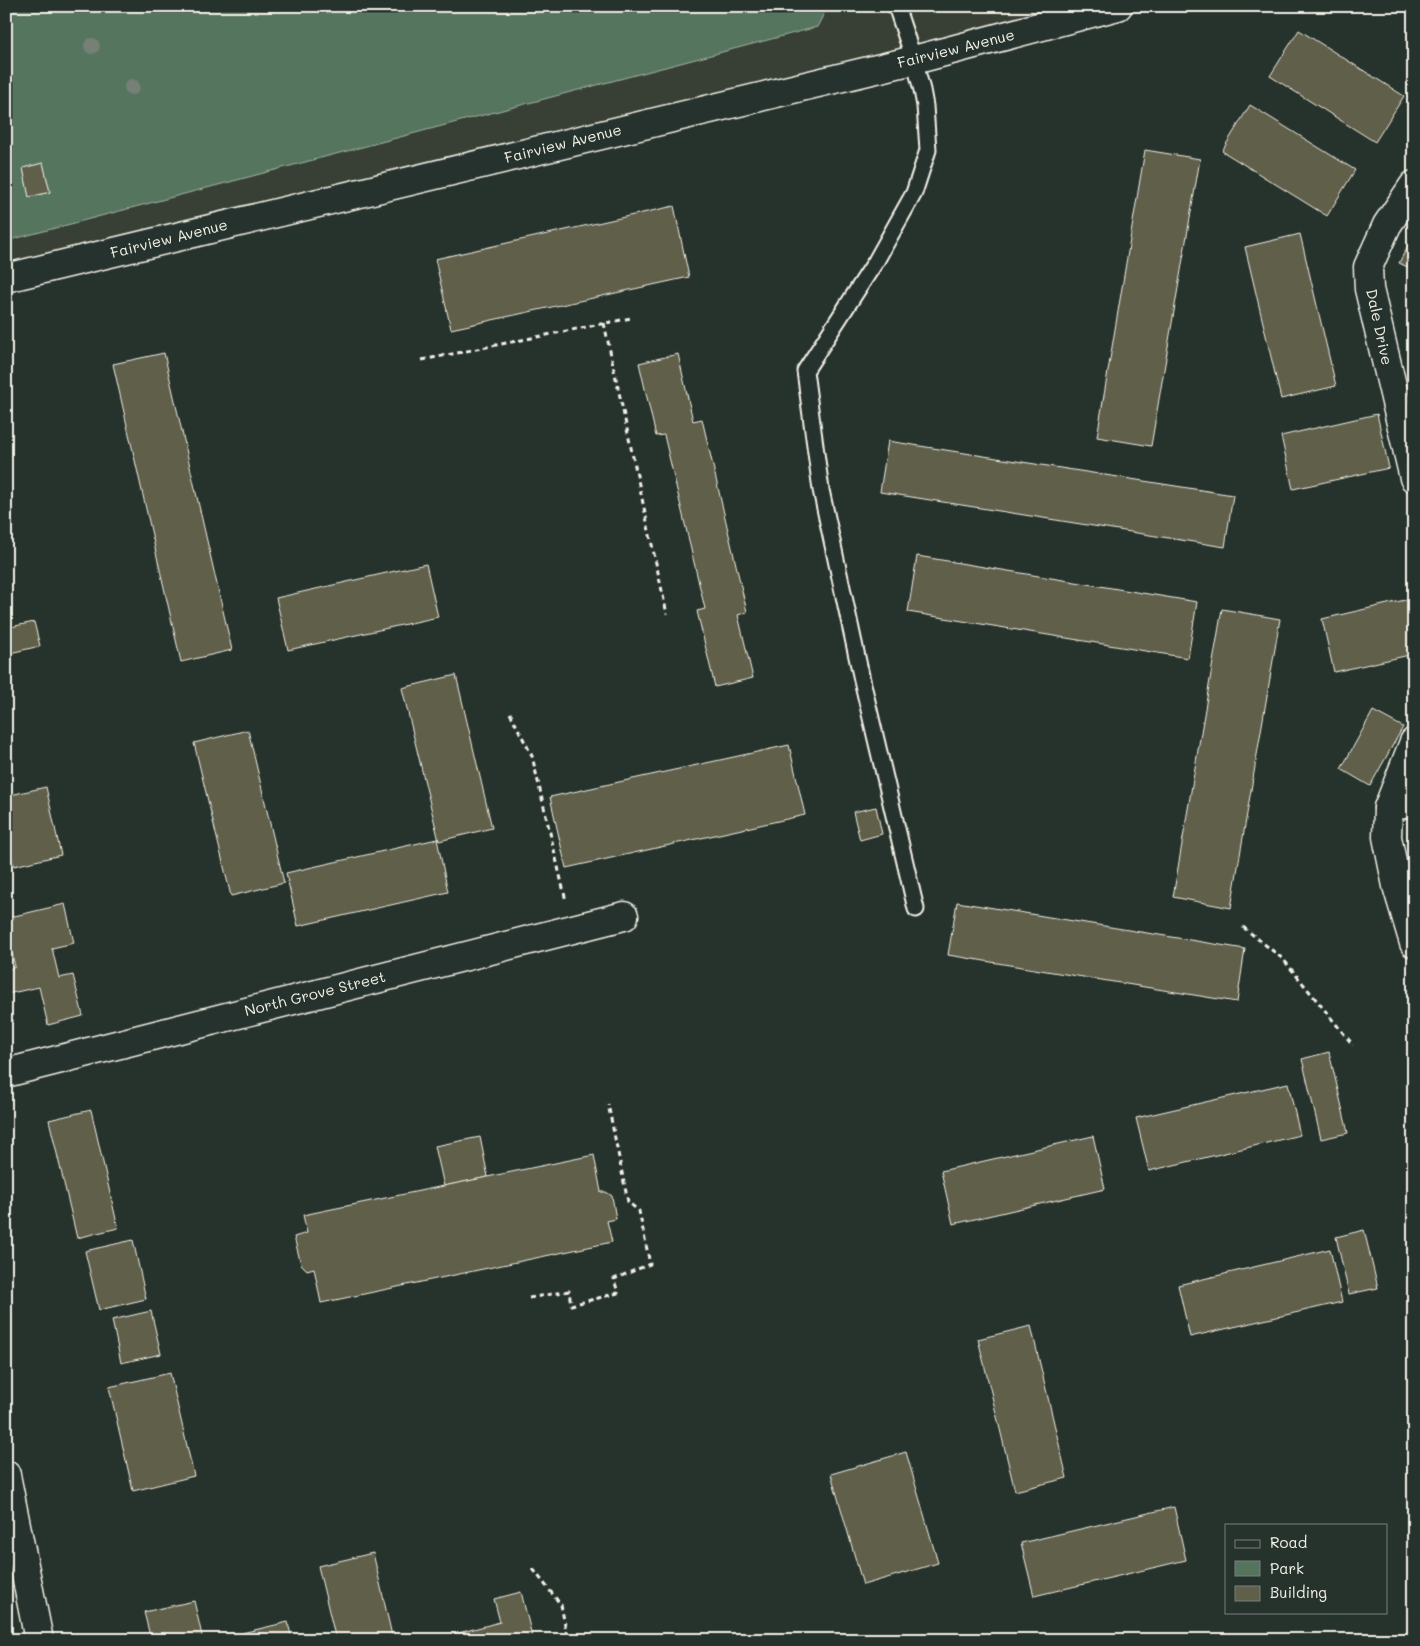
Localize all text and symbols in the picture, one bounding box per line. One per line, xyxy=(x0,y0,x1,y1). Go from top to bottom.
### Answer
street label: Fairview Avenue xyxy=(895,24,1016,72)
street label: Fairview Avenue xyxy=(502,119,623,167)
street label: Fairview Avenue xyxy=(108,214,229,262)
street label: Dale Drive xyxy=(1362,287,1398,367)
street label: North Grove Street xyxy=(242,966,387,1020)
legend xyxy=(1225,1524,1388,1614)
text: Road xyxy=(1270,1532,1307,1552)
text: Park xyxy=(1270,1558,1304,1578)
text: Building xyxy=(1270,1582,1327,1602)

